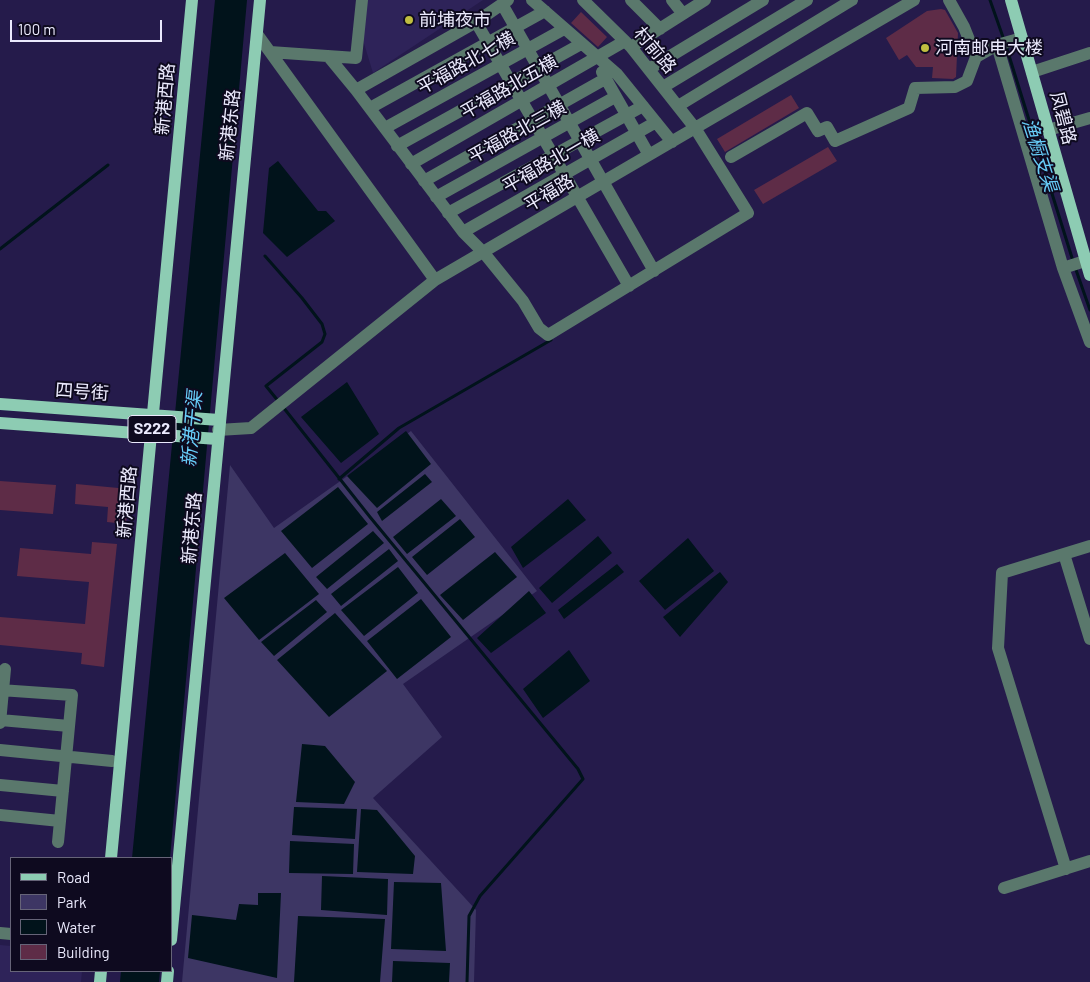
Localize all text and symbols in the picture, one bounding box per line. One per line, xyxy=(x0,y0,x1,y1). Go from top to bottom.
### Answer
place label: 前埔夜市 xyxy=(419,9,491,31)
scale bar xyxy=(12,10,165,42)
marker: 前埔夜市 xyxy=(403,14,415,26)
text: 100 m xyxy=(18,20,56,38)
street label: 村前路 xyxy=(629,22,681,78)
street label: 平福路北七横 xyxy=(414,27,518,99)
place label: 河南邮电大楼 xyxy=(935,37,1043,59)
marker: 河南邮电大楼 xyxy=(919,42,931,54)
street label: 平福路北五横 xyxy=(457,51,561,123)
street label: 新港西路 xyxy=(151,62,179,136)
street label: 新港东路 xyxy=(215,88,245,162)
street label: 凤碧路 xyxy=(1046,89,1080,147)
street label: 平福路北三横 xyxy=(465,96,569,168)
water label: 渔橱支渠 xyxy=(1017,115,1063,195)
street label: 平福路北一横 xyxy=(499,125,603,197)
street label: 平福路 xyxy=(520,170,578,216)
street label: 四号街 xyxy=(54,379,110,405)
water label: 新港干渠 xyxy=(177,390,207,468)
road number: S222 xyxy=(128,416,176,442)
street label: 新港西路 xyxy=(113,465,141,539)
street label: 新港东路 xyxy=(178,491,206,565)
legend xyxy=(10,857,172,972)
text: Road xyxy=(57,868,90,886)
text: Park xyxy=(57,893,86,911)
text: Water xyxy=(57,918,96,936)
text: Building xyxy=(57,943,110,961)

